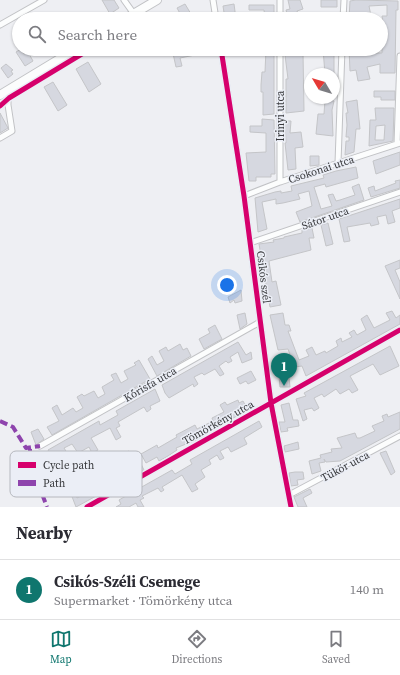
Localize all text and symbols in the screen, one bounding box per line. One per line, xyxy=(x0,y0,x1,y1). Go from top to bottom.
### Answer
search box xyxy=(12,12,388,56)
icon: search xyxy=(26,23,48,45)
text: Search here xyxy=(58,24,137,45)
north arrow xyxy=(304,68,340,104)
street label: Irinyi utca xyxy=(273,90,288,141)
street label: Csokonai utca xyxy=(286,152,356,187)
street label: Sátor utca xyxy=(300,203,351,234)
street label: Csikós szél xyxy=(253,250,274,304)
your location xyxy=(217,275,237,295)
pin: 1 xyxy=(271,353,297,386)
street label: Kőrisfa utca xyxy=(121,363,180,406)
street label: Tömörkény utca xyxy=(180,396,257,448)
street label: Tükör utca xyxy=(318,447,372,485)
legend xyxy=(10,451,142,497)
text: Cycle path xyxy=(43,458,95,473)
text: Path xyxy=(43,476,66,491)
text: Nearby xyxy=(16,521,72,545)
text: Csikós-Széli Csemege xyxy=(54,571,200,592)
text: 1 xyxy=(25,581,33,598)
text: 140 m xyxy=(350,581,384,598)
text: Supermarket · Tömörkény utca xyxy=(54,592,232,609)
tab: Map xyxy=(50,628,72,667)
tab: Directions xyxy=(171,628,222,667)
tab: Saved xyxy=(322,628,350,667)

